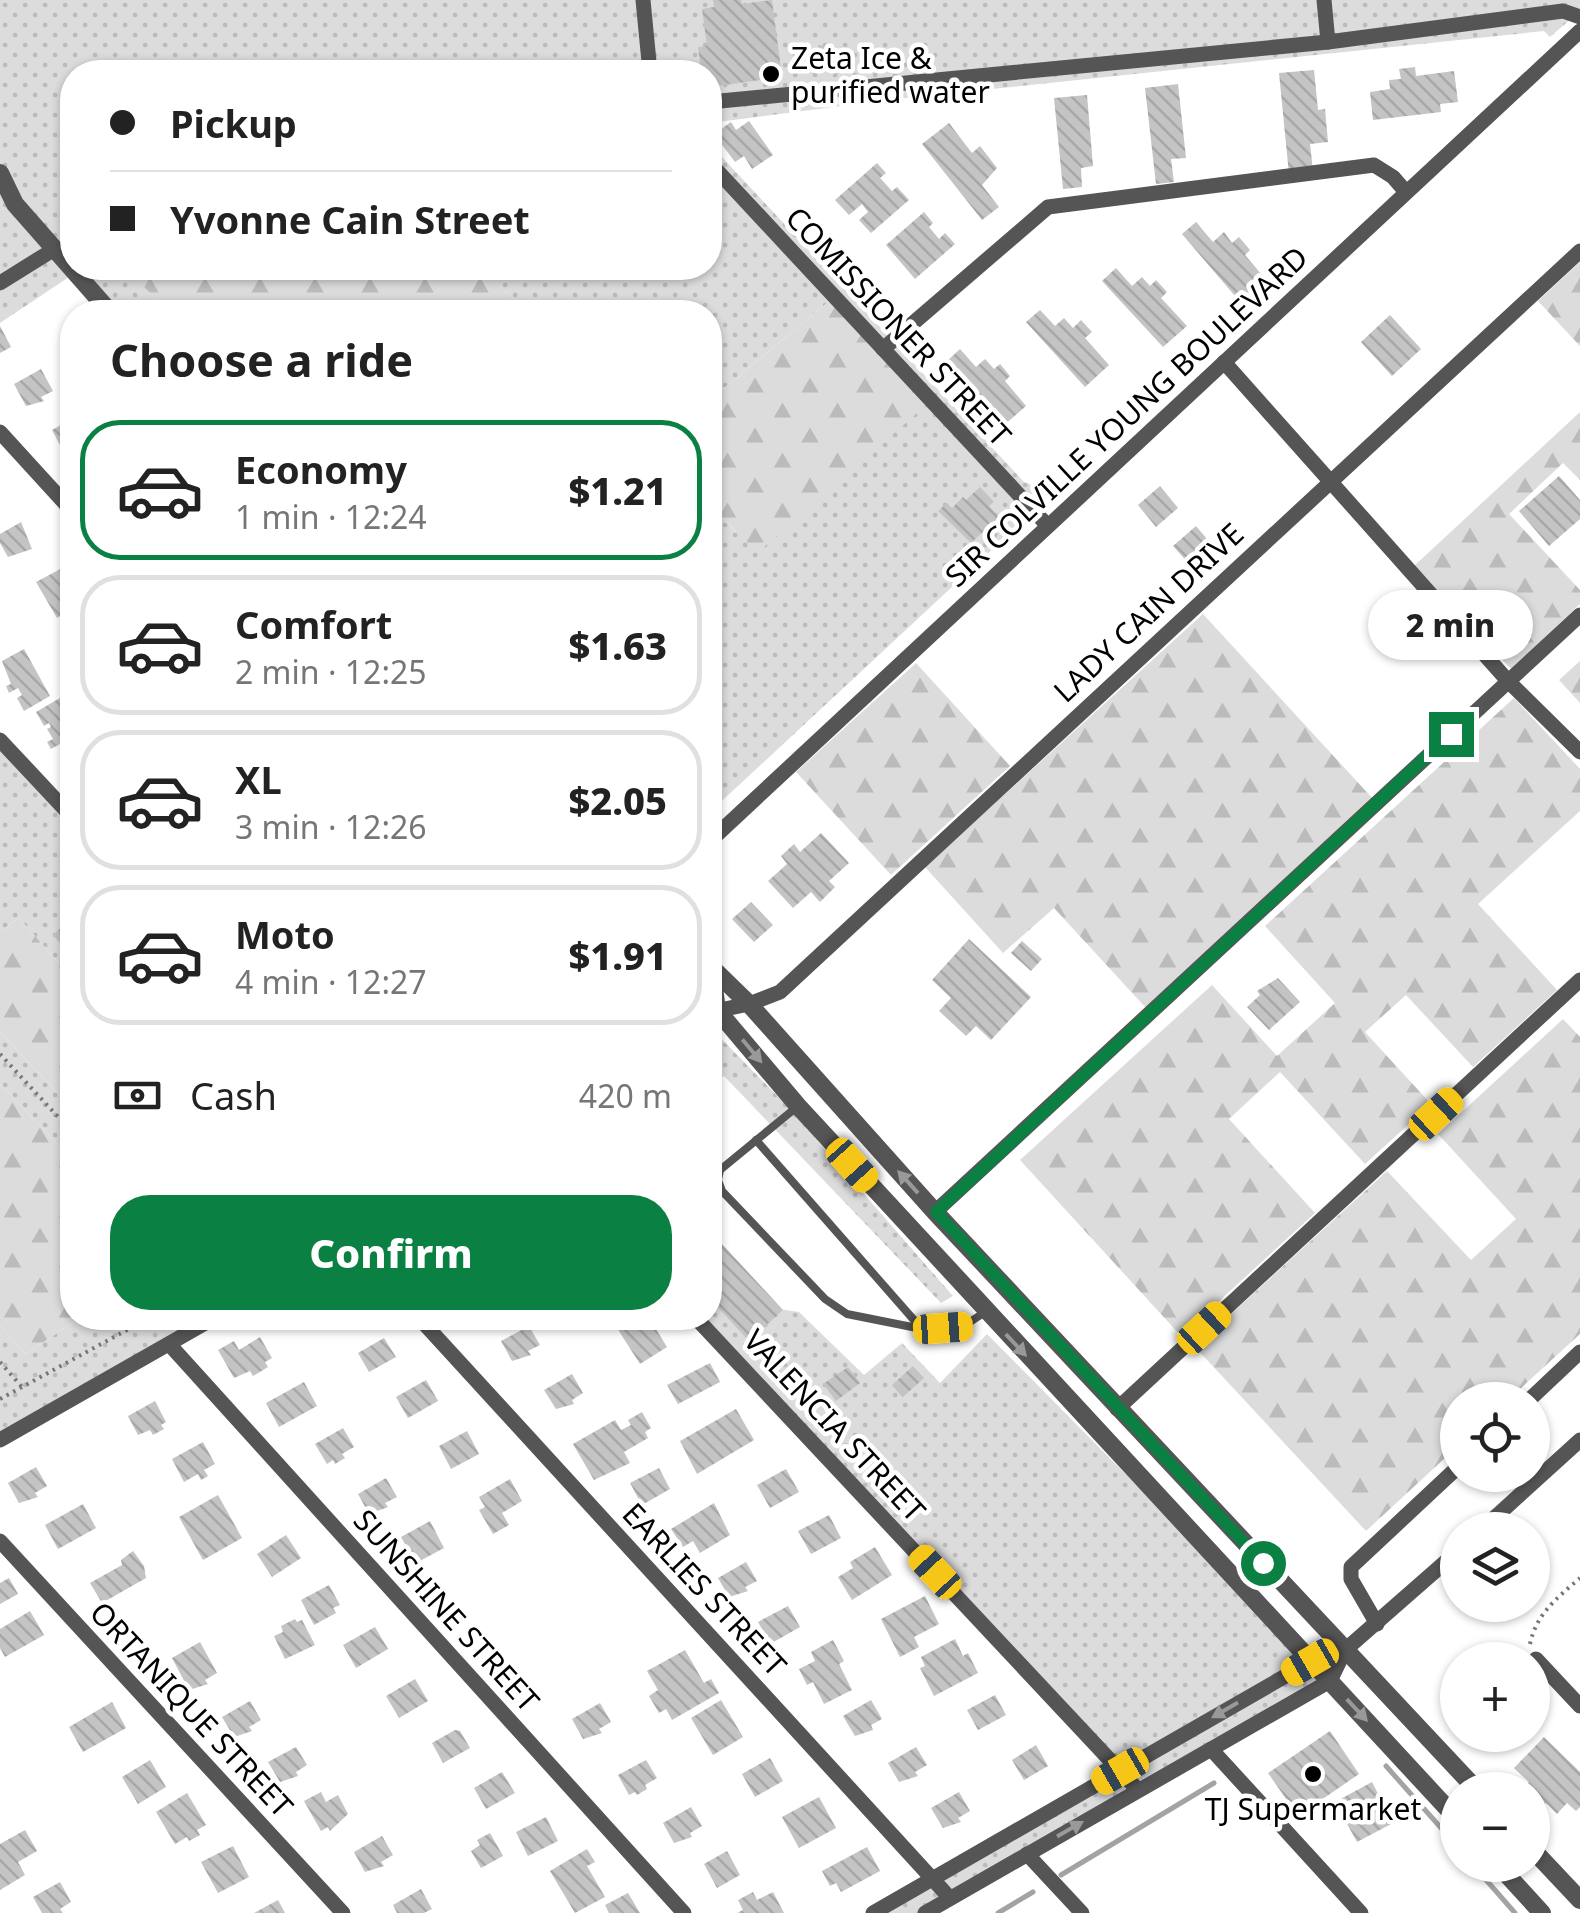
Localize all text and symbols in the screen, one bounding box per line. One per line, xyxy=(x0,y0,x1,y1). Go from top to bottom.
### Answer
place label: Zeta Ice & purified water xyxy=(791,37,990,112)
marker: Zeta Ice & purified water xyxy=(760,63,782,85)
text: Pickup xyxy=(170,97,297,149)
text: Yvonne Cain Street xyxy=(170,193,530,245)
street label: COMISSIONER STREET xyxy=(777,197,1021,455)
street label: SIR COLVILLE YOUNG BOULEVARD xyxy=(936,237,1316,595)
text: Choose a ride xyxy=(110,329,413,390)
text: Economy xyxy=(235,443,407,495)
icon: car xyxy=(115,445,205,535)
text: $1.21 xyxy=(568,464,667,516)
text: 1 min · 12:24 xyxy=(235,495,427,538)
street label: LADY CAIN DRIVE xyxy=(1044,513,1252,711)
callout: 2 min xyxy=(1368,589,1534,659)
text: Comfort xyxy=(235,598,392,650)
icon: car xyxy=(115,600,205,690)
text: 2 min xyxy=(1406,603,1495,646)
text: $1.63 xyxy=(568,619,667,671)
text: 2 min · 12:25 xyxy=(235,650,427,693)
route end xyxy=(1429,712,1474,757)
text: XL xyxy=(235,753,282,805)
icon: car xyxy=(115,755,205,845)
text: $2.05 xyxy=(568,774,667,826)
text: 3 min · 12:26 xyxy=(235,805,427,848)
text: Moto xyxy=(235,908,335,960)
icon: car xyxy=(115,910,205,1000)
text: $1.91 xyxy=(568,929,667,981)
text: 4 min · 12:27 xyxy=(235,960,427,1003)
one-way arrow xyxy=(740,1038,762,1063)
icon: cash xyxy=(110,1068,165,1123)
text: Cash xyxy=(190,1069,277,1121)
text: 420 m xyxy=(579,1074,672,1117)
car xyxy=(1404,1083,1468,1145)
car xyxy=(821,1133,883,1197)
one-way arrow xyxy=(898,1170,920,1195)
button: Confirm xyxy=(110,1195,672,1310)
car xyxy=(1172,1297,1236,1359)
car xyxy=(912,1311,974,1345)
street label: VALENCIA STREET xyxy=(735,1320,935,1530)
one-way arrow xyxy=(1004,1333,1027,1357)
map controls xyxy=(1440,1382,1550,1882)
button: locate xyxy=(1440,1382,1550,1492)
street label: EARLIES STREET xyxy=(614,1493,796,1685)
street label: SUNSHINE STREET xyxy=(345,1500,549,1720)
button: layers xyxy=(1440,1512,1550,1622)
car xyxy=(904,1540,966,1604)
route start xyxy=(1241,1541,1286,1586)
street label: ORTANIQUE STREET xyxy=(81,1592,303,1826)
car xyxy=(1277,1634,1343,1690)
button: + xyxy=(1440,1642,1550,1752)
one-way arrow xyxy=(1345,1697,1367,1722)
one-way arrow xyxy=(1211,1702,1240,1719)
car xyxy=(1087,1743,1153,1799)
marker: TJ Supermarket xyxy=(1302,1763,1324,1785)
button: − xyxy=(1440,1772,1550,1882)
place label: TJ Supermarket xyxy=(1205,1788,1421,1829)
one-way arrow xyxy=(1056,1821,1084,1838)

